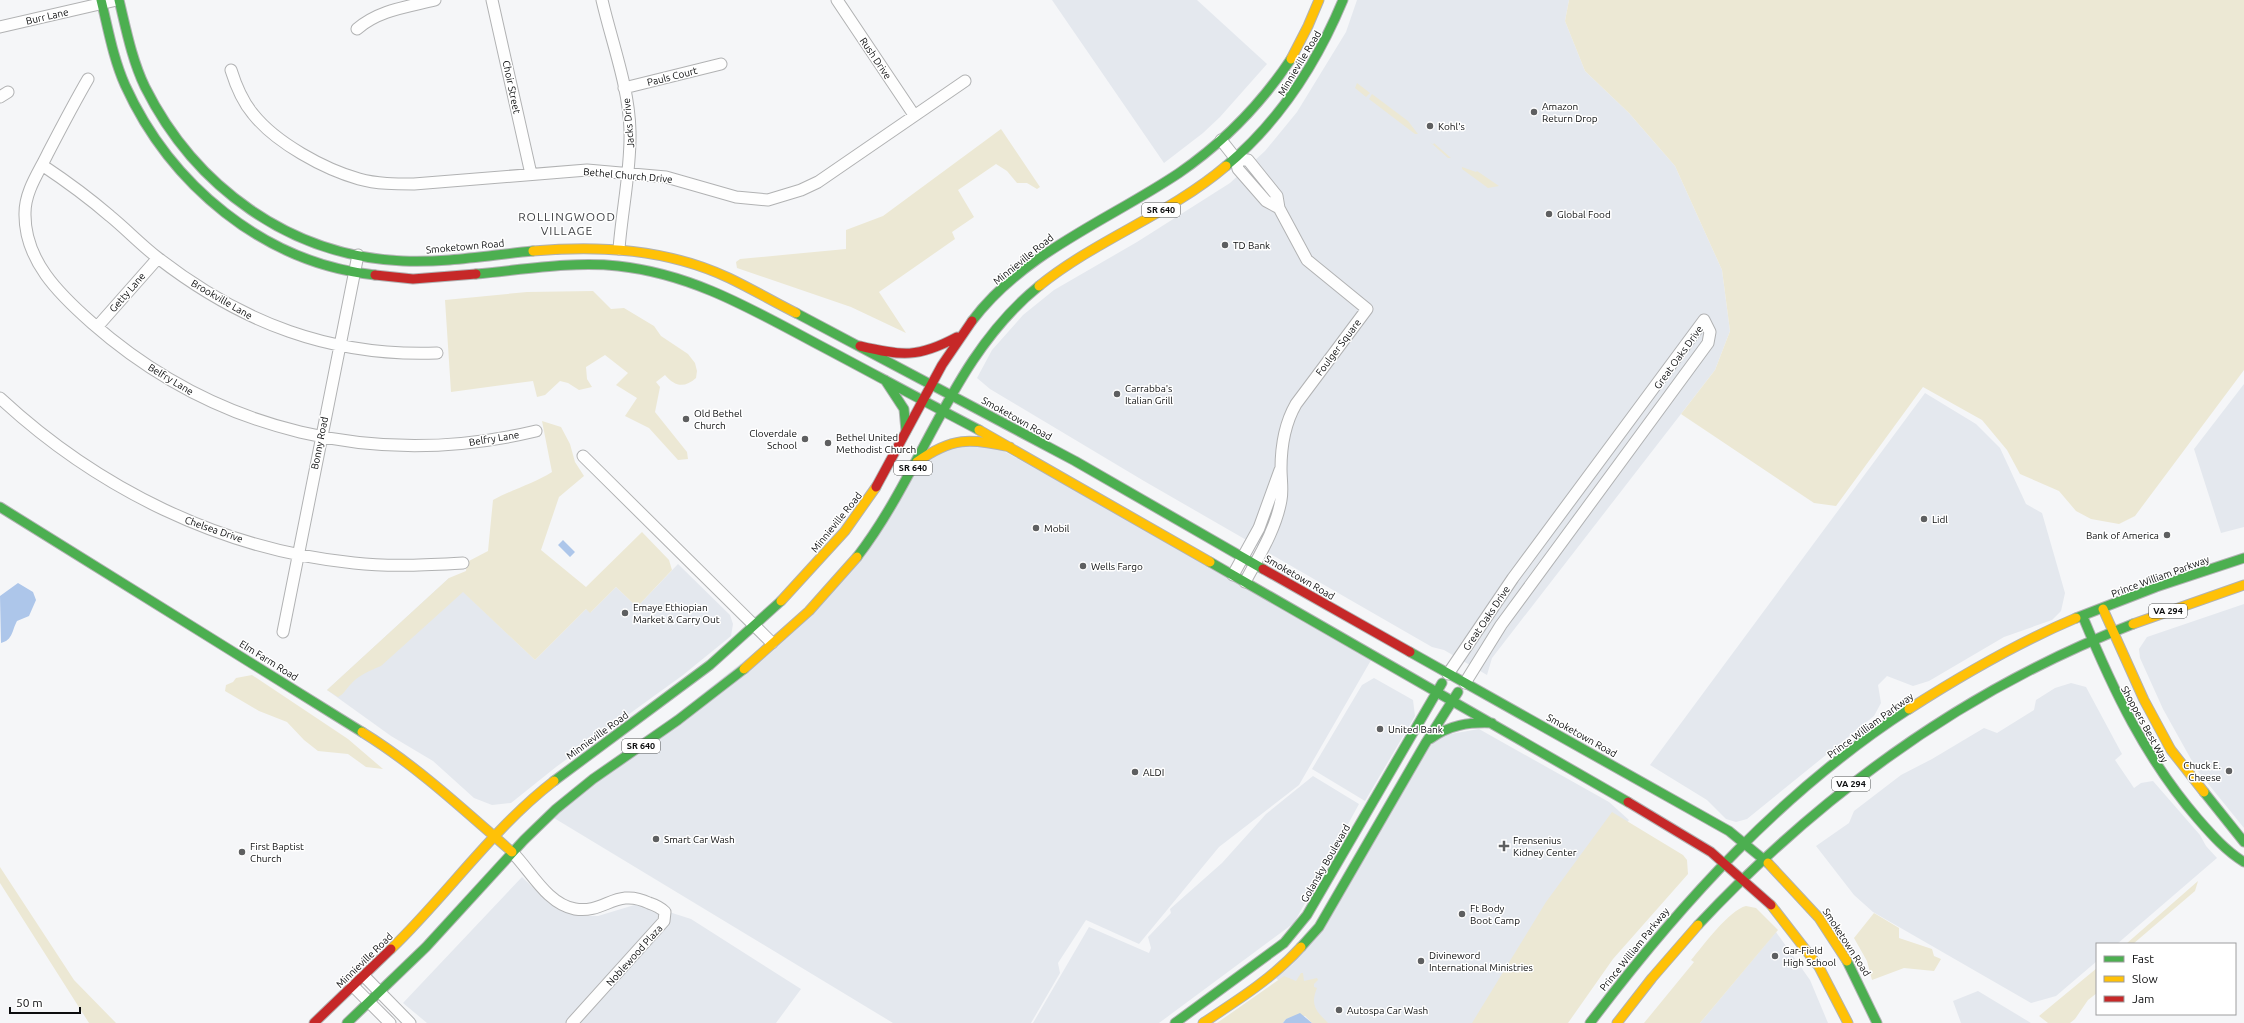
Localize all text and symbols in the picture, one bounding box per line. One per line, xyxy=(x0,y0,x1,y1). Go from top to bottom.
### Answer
street label: Burr Lane xyxy=(25,6,69,27)
street label: Minnieville Road xyxy=(1276,29,1323,98)
street label: Rush Drive xyxy=(858,35,894,81)
street label: Choir Street xyxy=(501,59,523,115)
street label: Pauls Court xyxy=(646,65,698,88)
street label: Jacks Drive xyxy=(621,98,636,148)
place label: Amazon Return Drop xyxy=(1542,101,1598,124)
marker: Amazon Return Drop xyxy=(1529,107,1539,117)
marker: Kohl's xyxy=(1425,121,1435,131)
place label: Kohl's xyxy=(1438,121,1465,132)
street label: Bethel Church Drive xyxy=(583,166,673,185)
road number: SR 640 xyxy=(1142,203,1180,217)
marker: Global Food xyxy=(1544,209,1554,219)
place label: Global Food xyxy=(1557,209,1611,220)
district label: ROLLINGWOOD VILLAGE xyxy=(518,210,616,237)
street label: Minnieville Road xyxy=(991,232,1056,287)
street label: Smoketown Road xyxy=(425,238,505,255)
marker: TD Bank xyxy=(1220,240,1230,250)
place label: TD Bank xyxy=(1233,240,1270,251)
street label: Getty Lane xyxy=(107,270,147,314)
street label: Brookville Lane xyxy=(189,277,254,321)
street label: Foulger Square xyxy=(1314,317,1363,378)
street label: Great Oaks Drive xyxy=(1652,324,1705,391)
street label: Belfry Lane xyxy=(146,362,195,397)
place label: Carrabba's Italian Grill xyxy=(1125,383,1173,406)
marker: Carrabba's Italian Grill xyxy=(1112,389,1122,399)
street label: Smoketown Road xyxy=(980,395,1054,442)
place label: Old Bethel Church xyxy=(694,408,743,431)
marker: Old Bethel Church xyxy=(681,414,691,424)
street label: Bonny Road xyxy=(309,416,330,471)
place label: Cloverdale School xyxy=(749,428,797,451)
street label: Belfry Lane xyxy=(468,429,520,448)
place label: Bethel United Methodist Church xyxy=(836,432,916,455)
marker: Cloverdale School xyxy=(800,434,810,444)
marker: Bethel United Methodist Church xyxy=(823,438,833,448)
road number: SR 640 xyxy=(894,461,932,475)
street label: Minnieville Road xyxy=(809,490,864,554)
street label: Chelsea Drive xyxy=(183,514,244,545)
marker: Lidl xyxy=(1919,514,1929,524)
place label: Lidl xyxy=(1932,514,1948,525)
marker: Mobil xyxy=(1031,523,1041,533)
place label: Mobil xyxy=(1044,523,1070,534)
place label: Bank of America xyxy=(2086,530,2159,541)
marker: Bank of America xyxy=(2162,530,2172,540)
street label: Smoketown Road xyxy=(1263,553,1337,602)
street label: Prince William Parkway xyxy=(2110,554,2211,599)
marker: Wells Fargo xyxy=(1078,561,1088,571)
place label: Wells Fargo xyxy=(1091,561,1143,572)
street label: Great Oaks Drive xyxy=(1461,584,1512,653)
place label: Emaye Ethiopian Market & Carry Out xyxy=(633,602,720,625)
road number: VA 294 xyxy=(2149,604,2187,618)
marker: Emaye Ethiopian Market & Carry Out xyxy=(620,608,630,618)
street label: Elm Farm Road xyxy=(237,638,300,683)
street label: Shoppers Best Way xyxy=(2119,684,2170,765)
street label: Prince William Parkway xyxy=(1825,690,1916,760)
street label: Minnieville Road xyxy=(564,709,631,762)
street label: Smoketown Road xyxy=(1545,712,1619,759)
marker: United Bank xyxy=(1375,724,1385,734)
place label: United Bank xyxy=(1388,724,1443,735)
road number: SR 640 xyxy=(622,739,660,753)
place label: Chuck E. Cheese xyxy=(2183,760,2221,783)
marker: Chuck E. Cheese xyxy=(2224,766,2234,776)
marker: ALDI xyxy=(1130,767,1140,777)
place label: ALDI xyxy=(1143,767,1164,778)
road number: VA 294 xyxy=(1832,777,1870,791)
street label: Golansky Boulevard xyxy=(1299,822,1352,904)
marker: Smart Car Wash xyxy=(651,834,661,844)
place label: Smart Car Wash xyxy=(664,834,735,845)
place label: Frensenius Kidney Center xyxy=(1513,835,1577,858)
marker: Frensenius Kidney Center xyxy=(1498,840,1510,852)
place label: First Baptist Church xyxy=(250,841,304,864)
marker: First Baptist Church xyxy=(237,847,247,857)
place label: Ft Body Boot Camp xyxy=(1470,903,1520,926)
street label: Prince William Parkway xyxy=(1598,905,1671,993)
street label: Smoketown Road xyxy=(1821,906,1873,978)
marker: Ft Body Boot Camp xyxy=(1457,909,1467,919)
street label: Noblewood Plaza xyxy=(604,923,665,988)
street label: Minnieville Road xyxy=(334,931,395,990)
legend xyxy=(2096,943,2236,1015)
place label: Gar-Field High School xyxy=(1783,945,1836,968)
place label: Divineword International Ministries xyxy=(1429,950,1533,973)
marker: Gar-Field High School xyxy=(1770,951,1780,961)
text: Fast xyxy=(2132,952,2154,965)
marker: Divineword International Ministries xyxy=(1416,956,1426,966)
text: Slow xyxy=(2132,972,2158,985)
scale bar xyxy=(10,989,80,1015)
text: Jam xyxy=(2132,992,2154,1005)
text: 50 m xyxy=(16,996,43,1009)
marker: Autospa Car Wash xyxy=(1334,1005,1344,1015)
place label: Autospa Car Wash xyxy=(1347,1005,1428,1016)

